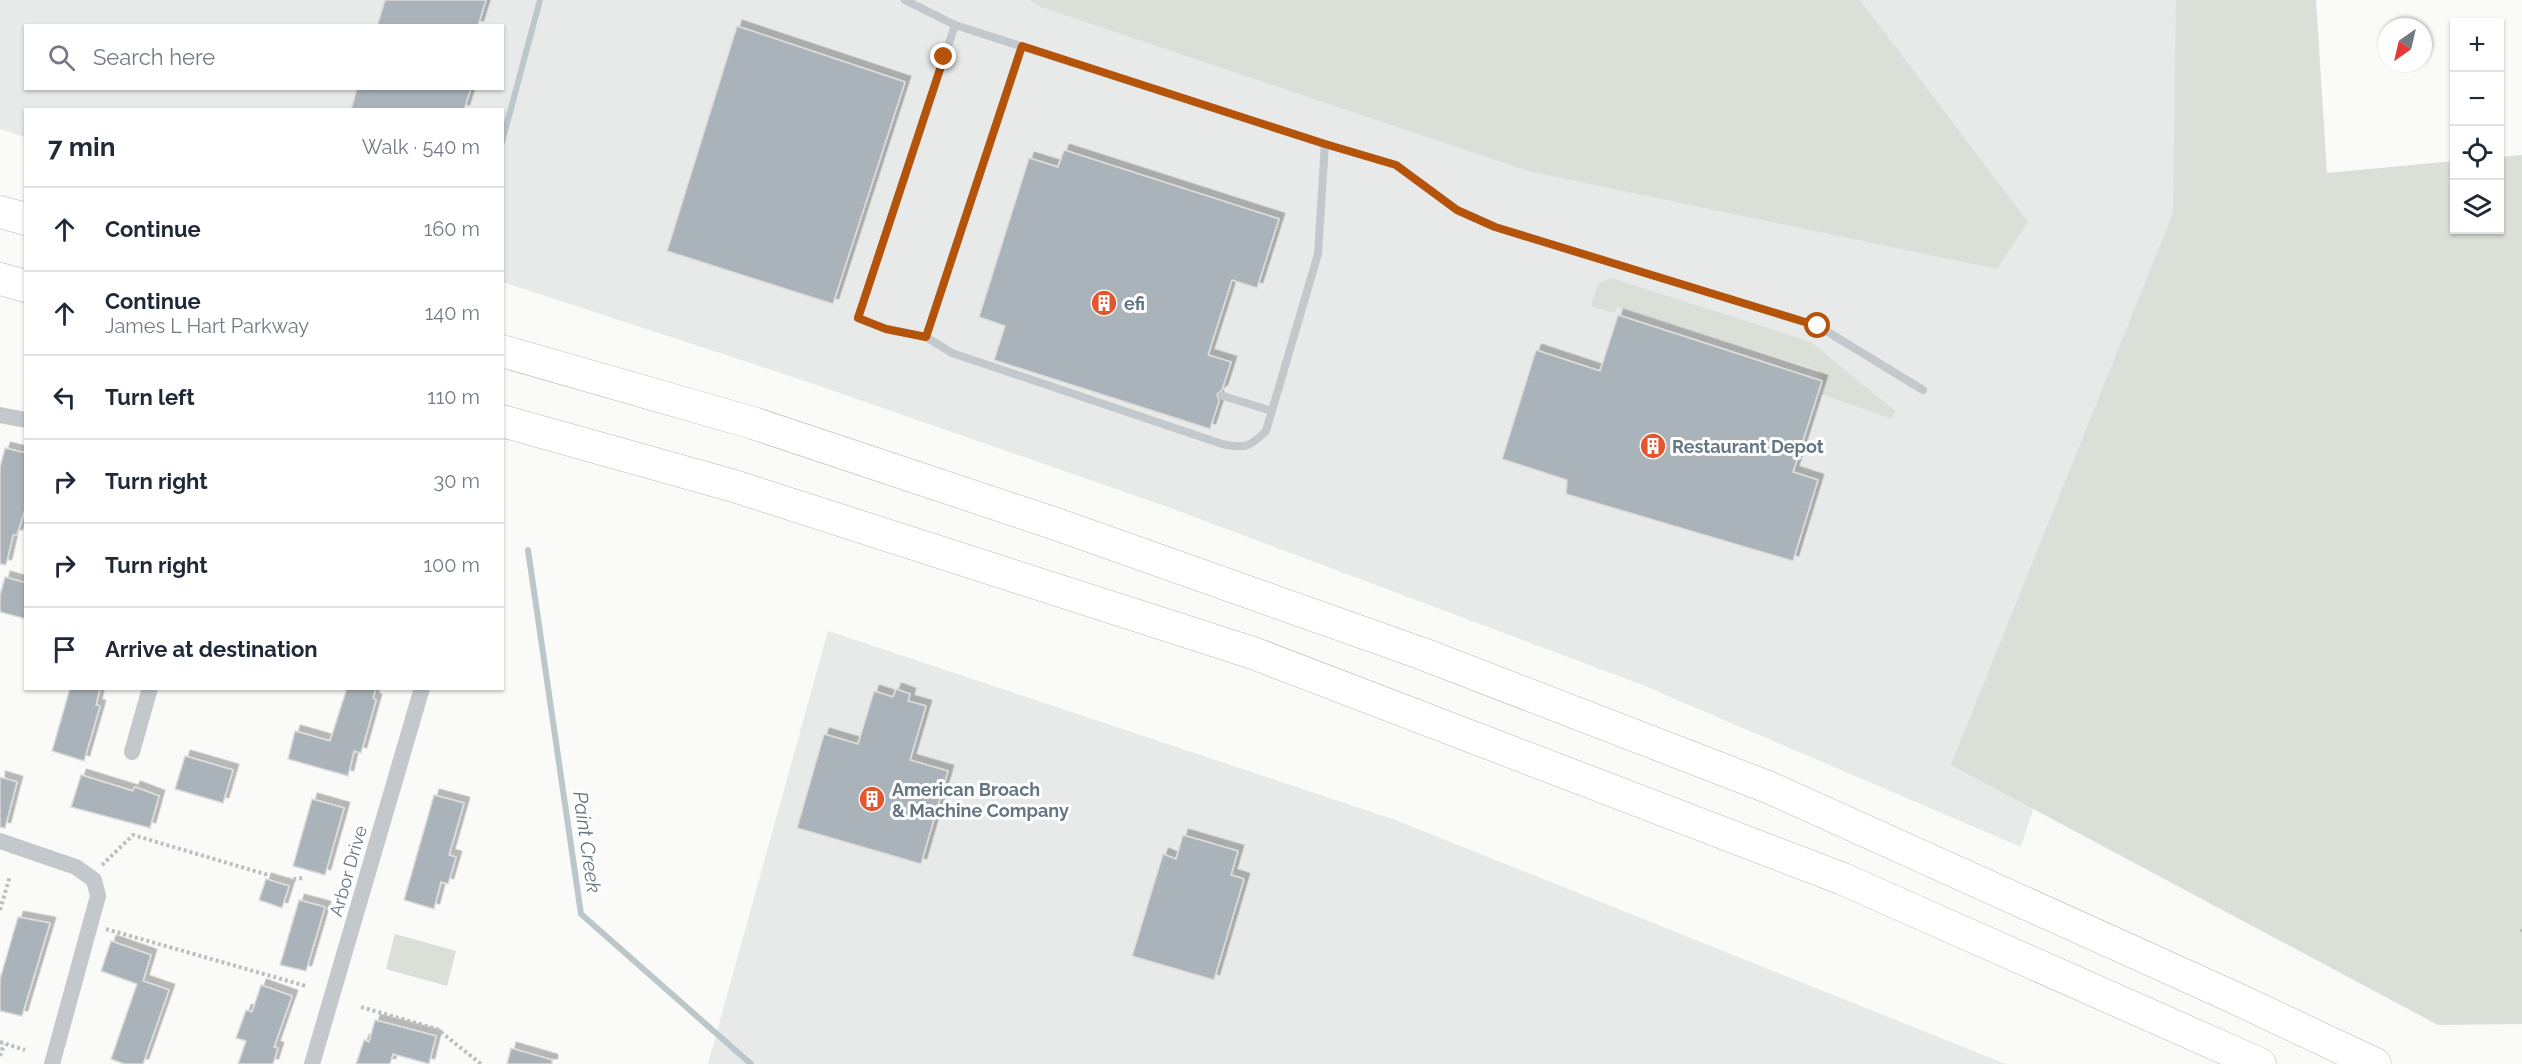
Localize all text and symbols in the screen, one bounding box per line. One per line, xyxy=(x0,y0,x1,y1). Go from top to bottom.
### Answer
north arrow xyxy=(2378,18,2432,72)
map controls xyxy=(2450,18,2504,234)
button: + xyxy=(2450,18,2504,72)
search box xyxy=(24,24,504,90)
icon: search xyxy=(45,41,78,74)
route end xyxy=(930,43,956,69)
text: Search here xyxy=(93,44,215,70)
button: − xyxy=(2450,72,2504,126)
button: locate xyxy=(2450,126,2504,180)
text: 7 min xyxy=(48,132,115,162)
text: Walk · 540 m xyxy=(362,135,480,159)
button: layers xyxy=(2450,180,2504,234)
icon: ahead xyxy=(48,213,81,246)
text: Continue xyxy=(105,216,201,242)
text: 160 m xyxy=(424,217,480,241)
text: Continue xyxy=(105,288,201,314)
building icon: efi xyxy=(1089,288,1119,318)
place label: efi xyxy=(1124,293,1145,314)
icon: ahead xyxy=(48,297,81,330)
text: 140 m xyxy=(425,301,480,325)
route start xyxy=(1804,312,1830,338)
text: James L Hart Parkway xyxy=(105,314,309,338)
icon: left xyxy=(48,381,81,414)
text: Turn left xyxy=(105,384,195,410)
text: 110 m xyxy=(427,385,480,409)
building icon: Restaurant Depot xyxy=(1638,431,1668,461)
place label: Restaurant Depot xyxy=(1672,436,1824,457)
icon: right xyxy=(48,465,81,498)
text: Turn right xyxy=(105,468,208,494)
text: 30 m xyxy=(434,469,480,493)
icon: right xyxy=(48,549,81,582)
text: Turn right xyxy=(105,552,208,578)
text: 100 m xyxy=(423,553,480,577)
icon: arrive xyxy=(48,633,81,666)
text: Arrive at destination xyxy=(105,636,318,662)
place label: American Broach & Machine Company xyxy=(892,779,1069,821)
building icon: American Broach & Machine Company xyxy=(857,784,887,814)
water label: Paint Creek xyxy=(568,790,606,895)
street label: Arbor Drive xyxy=(325,823,371,919)

